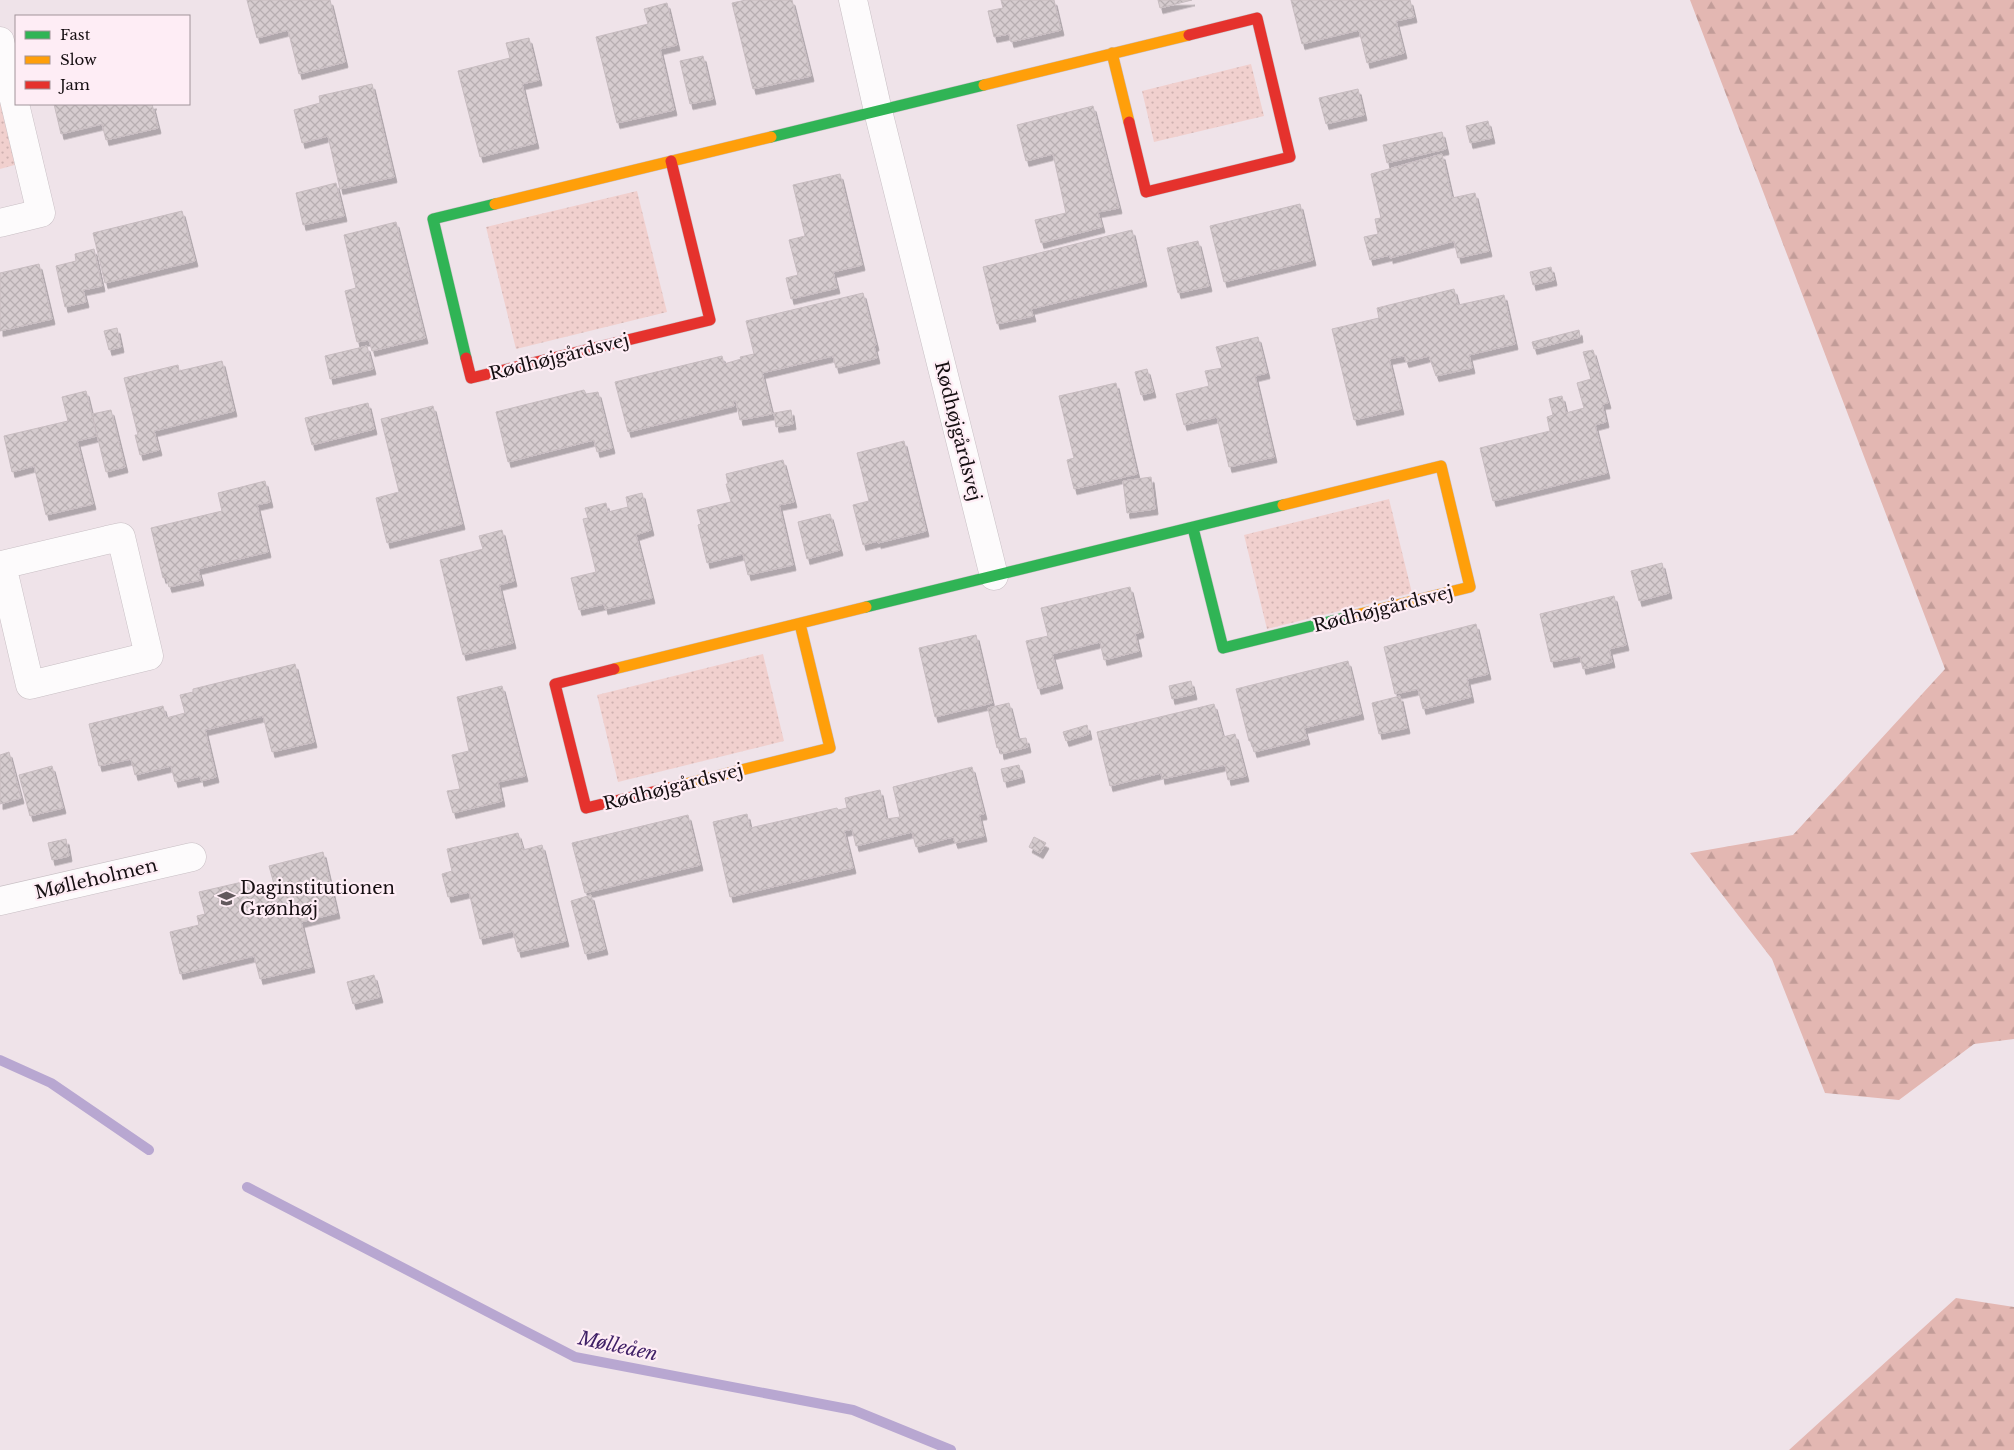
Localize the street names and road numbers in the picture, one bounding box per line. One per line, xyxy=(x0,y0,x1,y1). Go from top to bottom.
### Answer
street label: Rødhøjgårdsvej xyxy=(487,329,631,385)
street label: Rødhøjgårdsvej xyxy=(930,359,986,503)
street label: Rødhøjgårdsvej xyxy=(1311,581,1455,637)
street label: Rødhøjgårdsvej xyxy=(601,759,745,815)
street label: Mølleholmen xyxy=(33,854,159,904)

